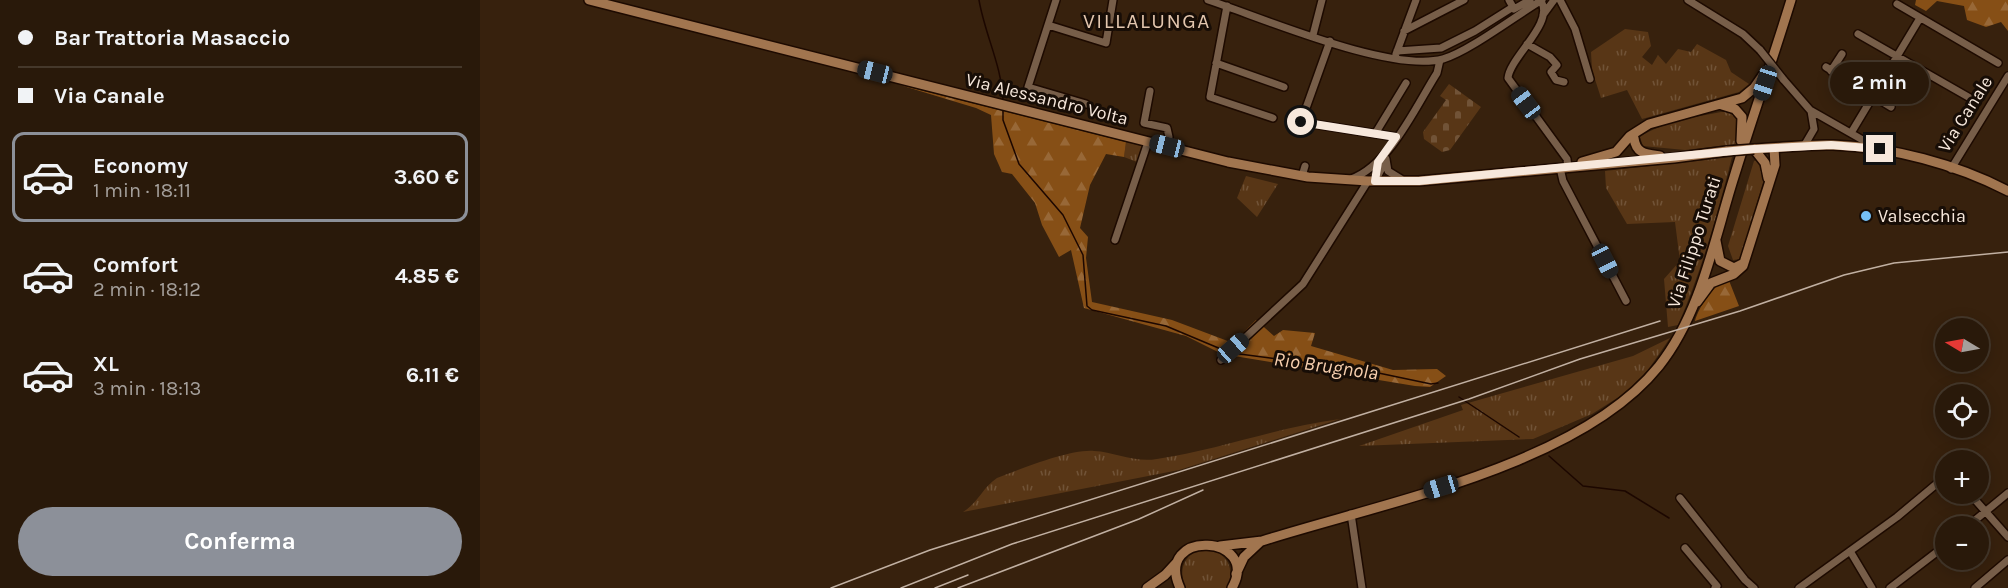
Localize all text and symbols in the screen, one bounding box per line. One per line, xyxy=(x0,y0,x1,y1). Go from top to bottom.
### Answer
district label: VILLALUNGA xyxy=(1083,9,1211,33)
text: Bar Trattoria Masaccio xyxy=(54,25,290,51)
car xyxy=(855,59,895,85)
callout: 2 min xyxy=(1830,62,1930,104)
car xyxy=(1751,63,1779,103)
street label: Via Alessandro Volta xyxy=(964,68,1130,130)
text: 2 min xyxy=(1852,71,1907,94)
street label: Via Canale xyxy=(1933,72,1997,156)
text: Via Canale xyxy=(54,83,165,109)
car xyxy=(1508,83,1544,123)
route start xyxy=(1287,108,1314,135)
car xyxy=(1147,133,1187,159)
route end xyxy=(1866,135,1893,162)
icon: car xyxy=(21,150,75,204)
text: Economy xyxy=(93,153,188,179)
text: 3.60 € xyxy=(394,164,459,190)
street label: Via Filippo Turati xyxy=(1662,173,1726,311)
text: 1 min · 18:11 xyxy=(93,179,191,202)
place label: Valsecchia xyxy=(1878,205,1966,227)
marker: Valsecchia xyxy=(1859,209,1873,223)
car xyxy=(1589,241,1621,281)
icon: car xyxy=(21,249,75,303)
text: Comfort xyxy=(93,252,178,278)
text: 4.85 € xyxy=(395,263,459,289)
text: 2 min · 18:12 xyxy=(93,278,201,301)
north arrow xyxy=(1935,318,1989,372)
map controls xyxy=(1935,318,1989,570)
car xyxy=(1214,329,1252,367)
water label: Rio Brugnola xyxy=(1272,347,1380,385)
icon: car xyxy=(21,348,75,402)
text: XL xyxy=(93,351,119,377)
text: 6.11 € xyxy=(406,362,459,388)
text: 3 min · 18:13 xyxy=(93,377,201,400)
button: locate xyxy=(1935,384,1989,438)
button: + xyxy=(1935,450,1989,504)
car xyxy=(1421,473,1461,501)
button: Conferma xyxy=(18,507,462,576)
button: − xyxy=(1935,516,1989,570)

